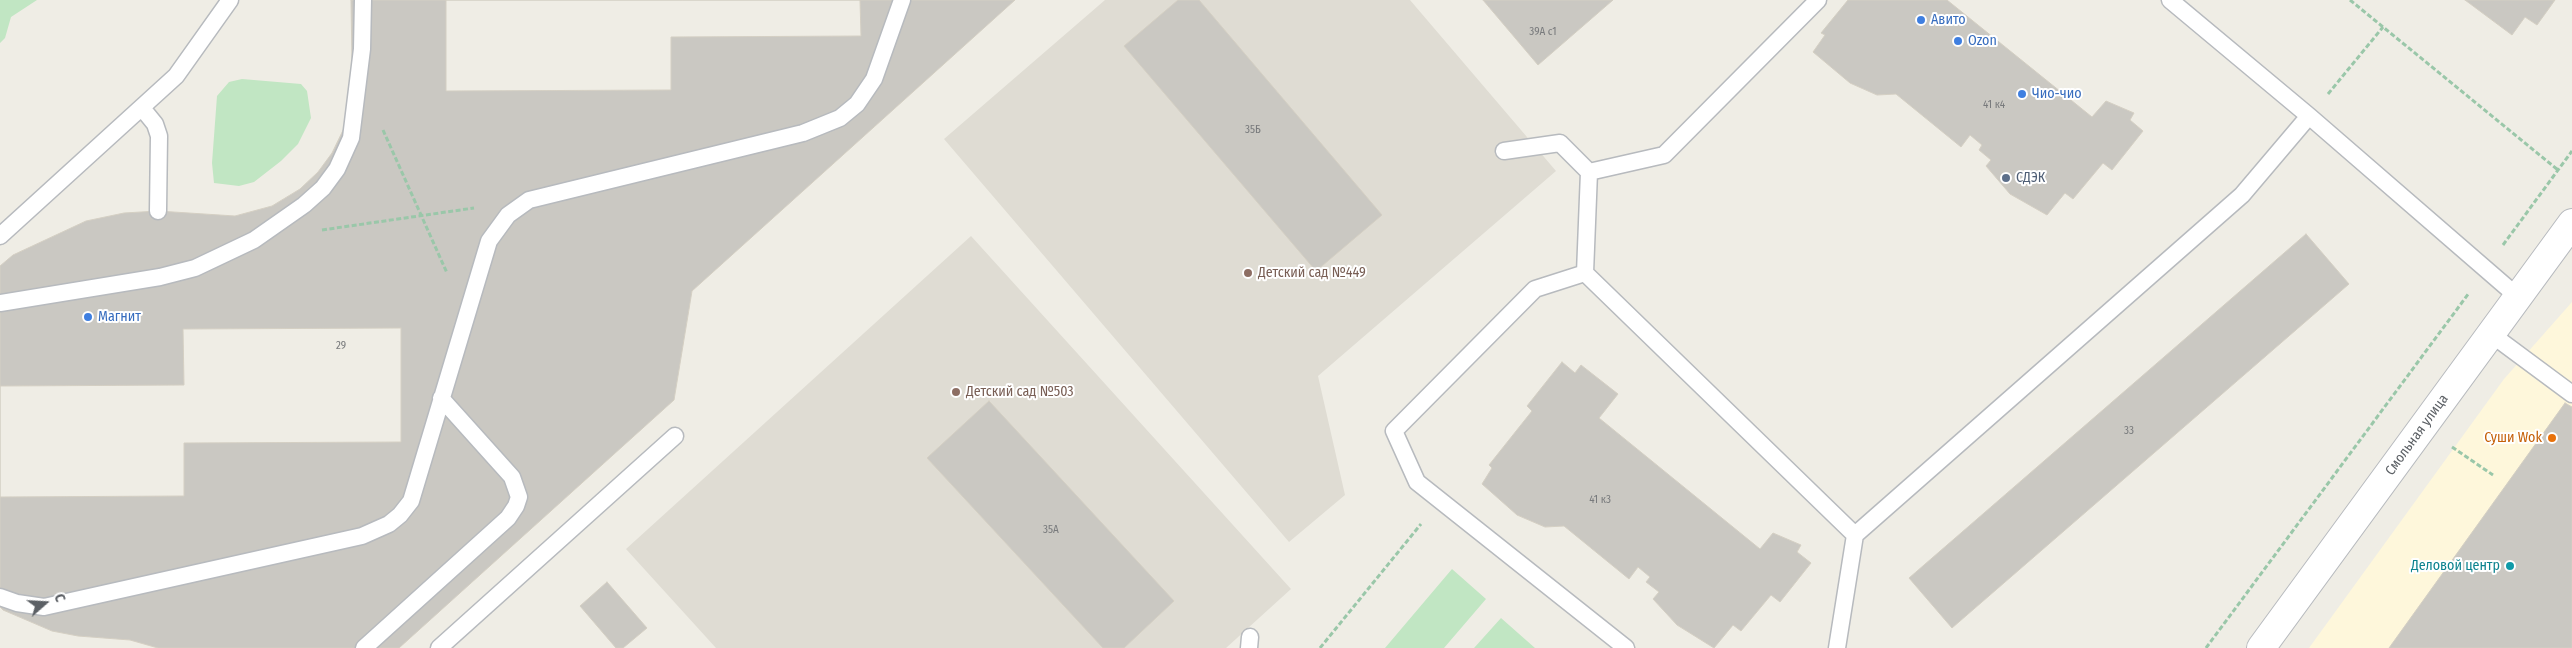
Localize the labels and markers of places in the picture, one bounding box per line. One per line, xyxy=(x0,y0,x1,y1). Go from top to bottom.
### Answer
place label: Авито xyxy=(1931,12,1966,28)
marker: Авито xyxy=(1915,14,1927,26)
place label: Ozon xyxy=(1968,33,1997,49)
marker: Ozon xyxy=(1952,35,1964,47)
place label: Чио-чио xyxy=(2032,86,2082,102)
marker: Чио-чио xyxy=(2016,88,2028,100)
place label: СДЭК xyxy=(2016,170,2045,186)
marker: СДЭК xyxy=(2000,172,2012,184)
place label: Детский сад №449 xyxy=(1258,265,1366,281)
marker: Детский сад №449 xyxy=(1242,267,1254,279)
place label: Магнит xyxy=(98,309,141,325)
marker: Магнит xyxy=(82,311,94,323)
place label: Детский сад №503 xyxy=(966,384,1074,400)
marker: Детский сад №503 xyxy=(950,386,962,398)
place label: Суши Wok xyxy=(2484,430,2542,446)
marker: Суши Wok xyxy=(2546,432,2558,444)
place label: Деловой центр xyxy=(2411,558,2500,574)
marker: Деловой центр xyxy=(2504,560,2516,572)

